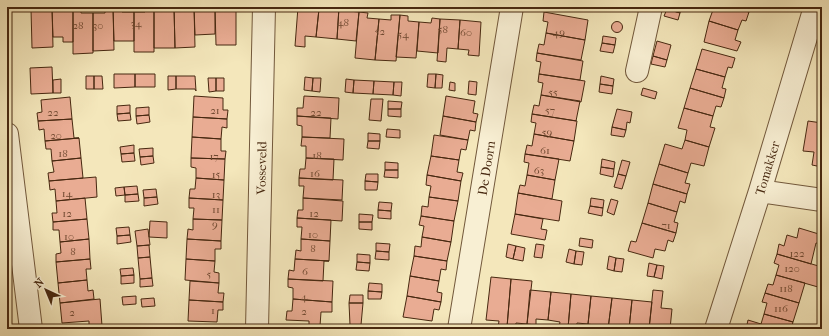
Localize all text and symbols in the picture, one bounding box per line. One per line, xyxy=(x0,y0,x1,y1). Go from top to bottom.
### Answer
house number: 48 xyxy=(337,16,349,29)
house number: 34 xyxy=(130,17,142,30)
house number: 28 xyxy=(72,19,84,32)
house number: 30 xyxy=(93,19,103,32)
house number: 58 xyxy=(438,23,448,36)
house number: 52 xyxy=(375,25,386,38)
house number: 60 xyxy=(460,26,472,39)
house number: 49 xyxy=(553,26,565,39)
house number: 54 xyxy=(397,28,409,41)
house number: 55 xyxy=(548,86,558,99)
house number: 21 xyxy=(210,104,220,117)
house number: 57 xyxy=(545,104,555,117)
house number: 22 xyxy=(47,106,59,119)
house number: 22 xyxy=(310,106,322,119)
house number: 59 xyxy=(542,126,552,139)
house number: 20 xyxy=(50,129,62,142)
street label: De Doorn xyxy=(475,139,498,197)
street label: Tomakker xyxy=(752,139,783,197)
street label: Vosseveld xyxy=(254,140,269,196)
house number: 61 xyxy=(540,144,550,157)
house number: 18 xyxy=(58,147,68,160)
house number: 18 xyxy=(312,149,322,162)
house number: 17 xyxy=(209,150,219,163)
house number: 63 xyxy=(534,164,544,177)
house number: 16 xyxy=(310,167,320,180)
house number: 15 xyxy=(212,168,221,181)
house number: 14 xyxy=(62,187,73,200)
house number: 13 xyxy=(212,188,220,201)
house number: 11 xyxy=(212,203,220,216)
house number: 12 xyxy=(62,207,72,220)
house number: 12 xyxy=(309,207,319,220)
house number: 9 xyxy=(212,218,218,231)
house number: 71 xyxy=(661,219,671,232)
house number: 10 xyxy=(308,228,318,241)
house number: 10 xyxy=(64,230,74,243)
house number: 8 xyxy=(310,242,316,255)
house number: 8 xyxy=(70,245,76,258)
house number: 122 xyxy=(789,247,805,260)
house number: 120 xyxy=(784,262,800,275)
house number: 6 xyxy=(302,265,308,278)
house number: 5 xyxy=(207,268,212,281)
north arrow xyxy=(26,270,66,310)
text: N xyxy=(32,275,47,291)
house number: 118 xyxy=(779,282,793,295)
house number: 4 xyxy=(301,290,308,303)
house number: 116 xyxy=(774,302,788,315)
house number: 1 xyxy=(211,304,215,317)
house number: 2 xyxy=(301,305,307,318)
house number: 2 xyxy=(69,306,75,319)

